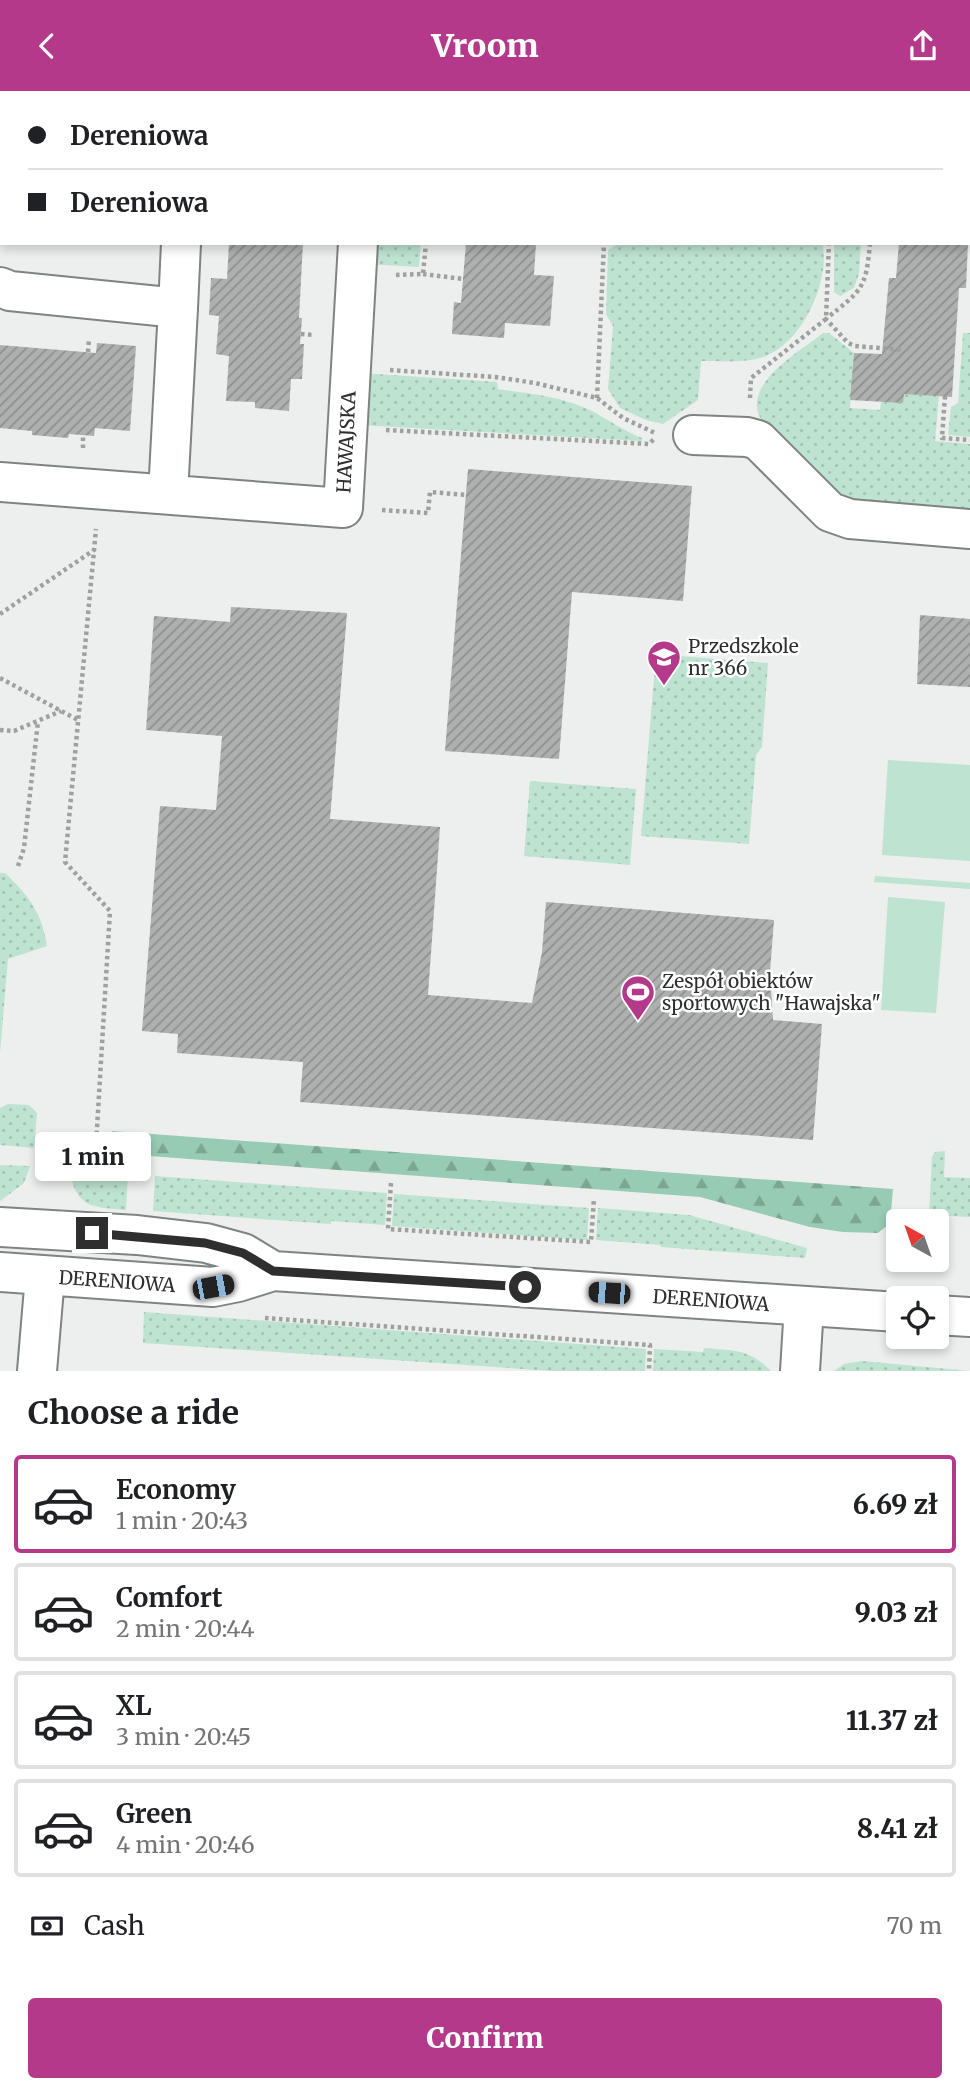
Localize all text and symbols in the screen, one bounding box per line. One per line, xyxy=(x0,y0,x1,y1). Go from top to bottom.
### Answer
text: Vroom xyxy=(432,26,538,66)
icon: back xyxy=(28,27,66,65)
icon: share xyxy=(904,27,942,65)
text: Dereniowa xyxy=(70,119,209,152)
text: Dereniowa xyxy=(70,186,209,219)
street label: HAWAJSKA xyxy=(331,390,361,494)
place label: Przedszkole nr 366 xyxy=(688,634,799,680)
school or university icon: Przedszkole nr 366 xyxy=(645,638,683,687)
place label: Zespół obiektów sportowych "Hawajska" xyxy=(662,969,881,1015)
sports icon: Zespół obiektów sportowych "Hawajska" xyxy=(619,973,657,1022)
callout: 1 min xyxy=(34,1131,150,1181)
text: 1 min xyxy=(61,1142,125,1171)
north arrow xyxy=(886,1209,948,1272)
map controls xyxy=(886,1209,949,1349)
route end xyxy=(76,1217,108,1249)
street label: DERENIOWA xyxy=(58,1265,177,1297)
route start xyxy=(509,1271,541,1303)
car xyxy=(191,1273,236,1301)
car xyxy=(588,1281,631,1305)
street label: DERENIOWA xyxy=(652,1284,771,1316)
button: locate xyxy=(886,1286,949,1349)
text: Choose a ride xyxy=(28,1393,239,1433)
icon: car xyxy=(32,1473,95,1536)
text: Economy xyxy=(116,1473,236,1506)
text: 6.69 zł xyxy=(853,1488,938,1521)
text: 1 min · 20:43 xyxy=(116,1506,248,1535)
icon: car xyxy=(32,1581,95,1644)
text: Comfort xyxy=(116,1581,222,1614)
text: 9.03 zł xyxy=(855,1596,938,1629)
text: 2 min · 20:44 xyxy=(116,1614,255,1643)
icon: car xyxy=(32,1689,95,1752)
text: XL xyxy=(116,1689,152,1722)
text: 11.37 zł xyxy=(846,1704,938,1737)
text: 3 min · 20:45 xyxy=(116,1722,251,1751)
icon: car xyxy=(32,1797,95,1860)
text: Green xyxy=(116,1797,192,1830)
text: 8.41 zł xyxy=(857,1812,938,1845)
text: 4 min · 20:46 xyxy=(116,1830,255,1859)
icon: cash xyxy=(28,1907,66,1945)
text: Cash xyxy=(84,1909,145,1942)
text: 70 m xyxy=(886,1911,942,1940)
button: Confirm xyxy=(28,1998,942,2078)

